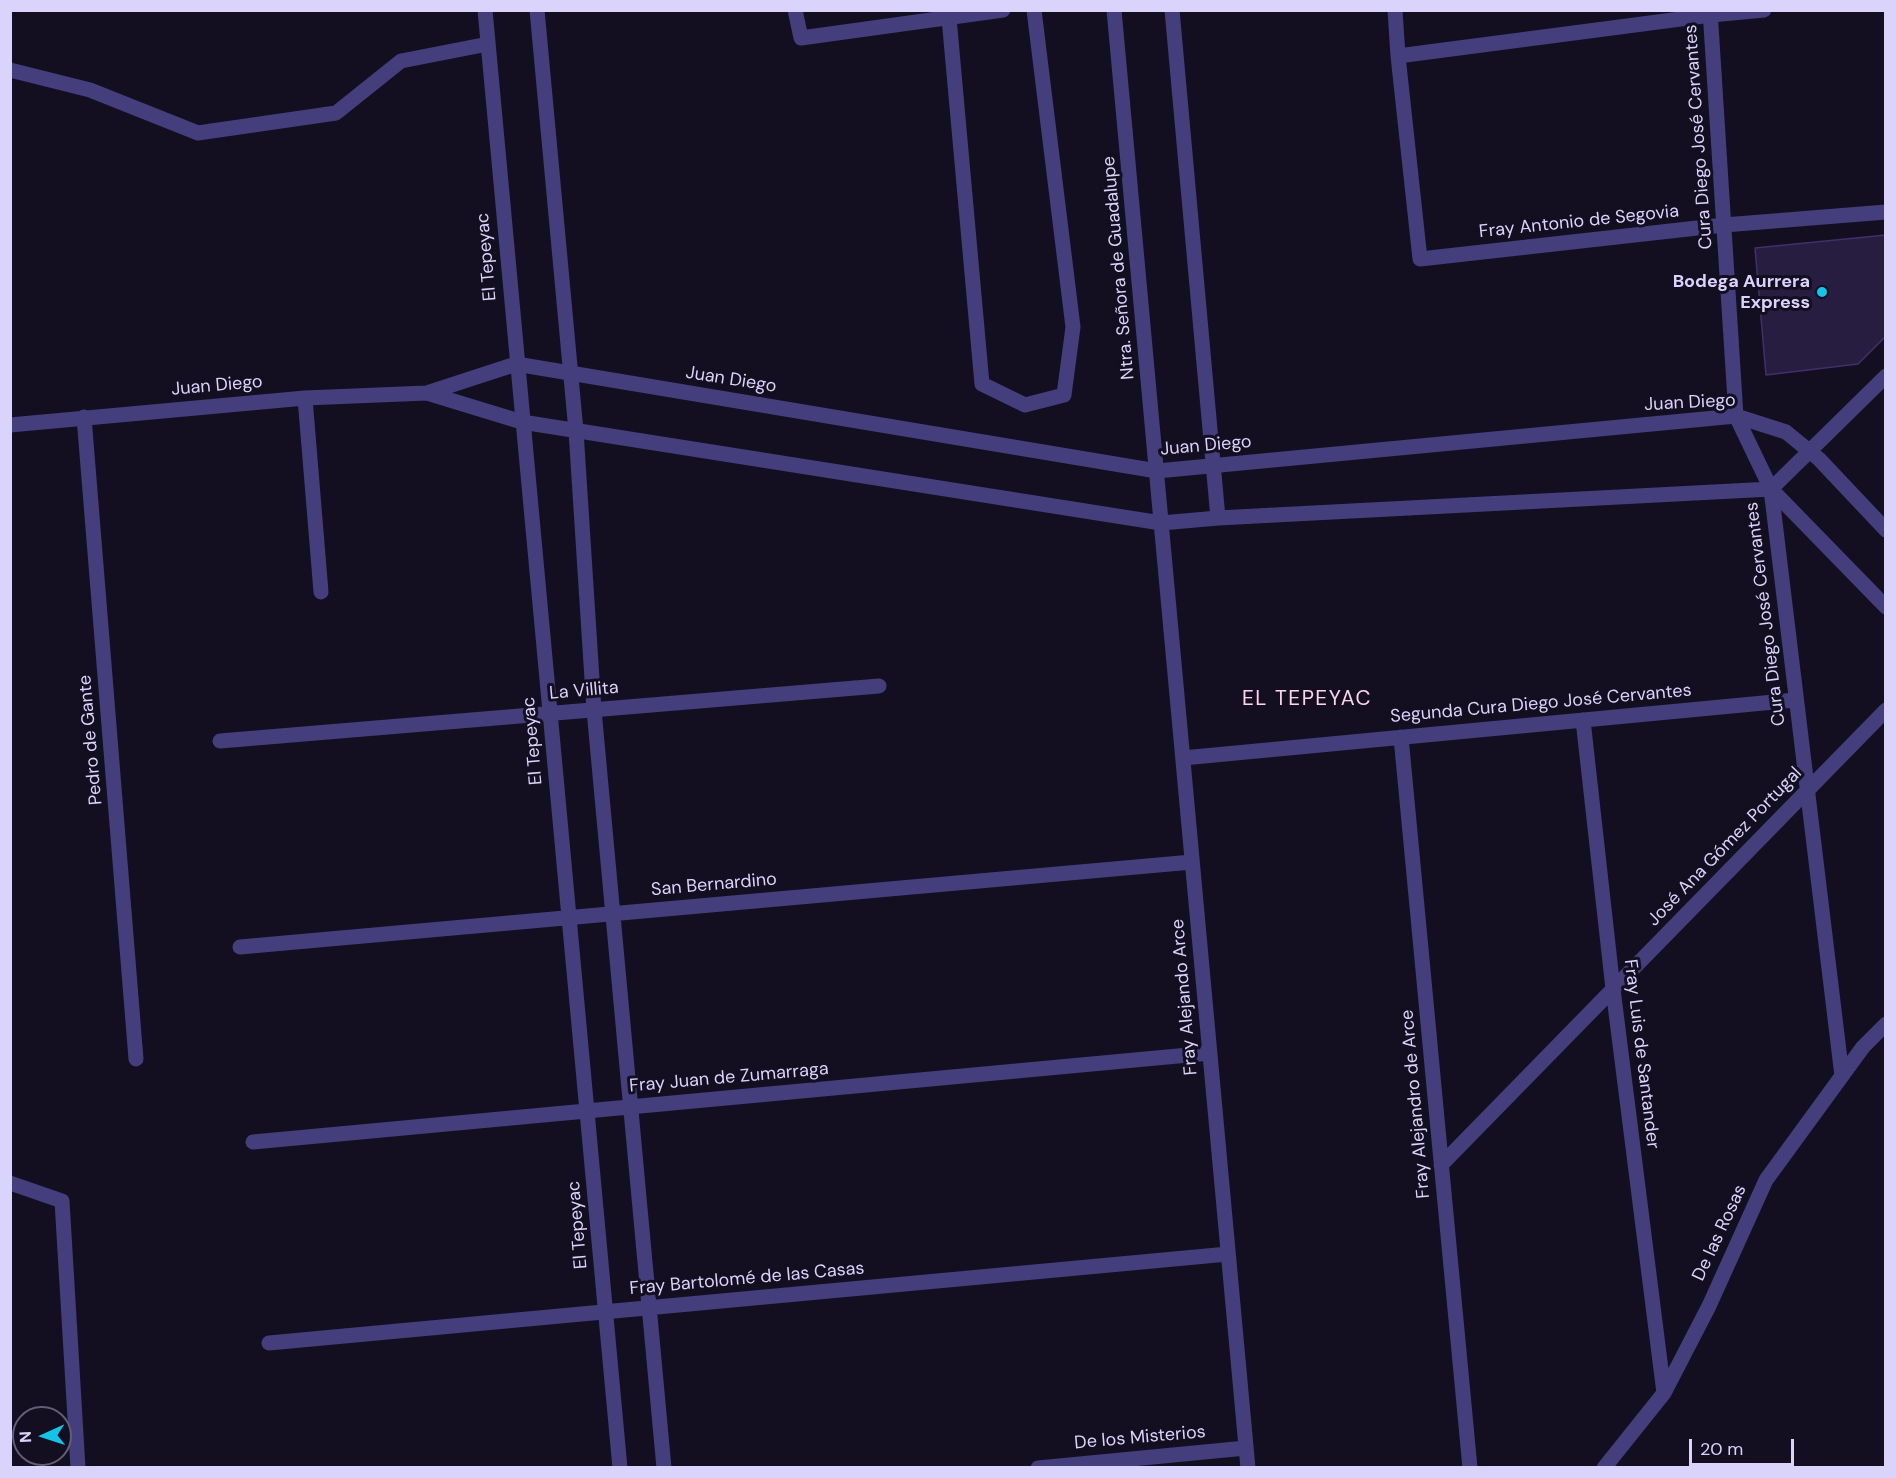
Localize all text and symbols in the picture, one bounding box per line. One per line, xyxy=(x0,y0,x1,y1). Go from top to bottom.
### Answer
street label: Cura Diego José Cervantes xyxy=(1680,24,1718,250)
street label: Ntra. Señora de Guadalupe xyxy=(1098,155,1140,381)
street label: Fray Antonio de Segovia xyxy=(1478,201,1680,243)
street label: El Tepeyac xyxy=(472,212,502,302)
place label: Bodega Aurrera Express xyxy=(1673,271,1810,314)
marker: Bodega Aurrera Express xyxy=(1815,285,1829,299)
street label: Juan Diego xyxy=(684,362,778,398)
street label: Juan Diego xyxy=(170,371,264,401)
street label: Juan Diego xyxy=(1644,390,1736,416)
street label: Juan Diego xyxy=(1159,431,1253,461)
street label: Cura Diego José Cervantes xyxy=(1742,501,1790,727)
street label: Pedro de Gante xyxy=(75,674,107,806)
street label: La Villita xyxy=(548,677,620,705)
street label: Segunda Cura Diego José Cervantes xyxy=(1389,680,1693,728)
district label: EL TEPEYAC xyxy=(1242,686,1372,712)
street label: El Tepeyac xyxy=(518,696,548,786)
street label: José Ana Gómez Portugal xyxy=(1643,763,1807,931)
street label: San Bernardino xyxy=(650,869,778,901)
street label: Fray Alejando Arce xyxy=(1167,918,1203,1076)
street label: Fray Luis de Santander xyxy=(1619,958,1663,1150)
street label: Fray Alejandro de Arce xyxy=(1397,1009,1435,1199)
street label: Fray Juan de Zumarraga xyxy=(628,1059,830,1097)
street label: El Tepeyac xyxy=(563,1180,593,1270)
street label: De las Rosas xyxy=(1688,1181,1752,1285)
street label: Fray Bartolomé de las Casas xyxy=(629,1258,865,1300)
north arrow xyxy=(12,1406,72,1466)
street label: De los Misterios xyxy=(1073,1422,1207,1454)
scale bar xyxy=(1692,1427,1797,1465)
text: N xyxy=(15,1430,36,1443)
text: 20 m xyxy=(1700,1437,1743,1461)

